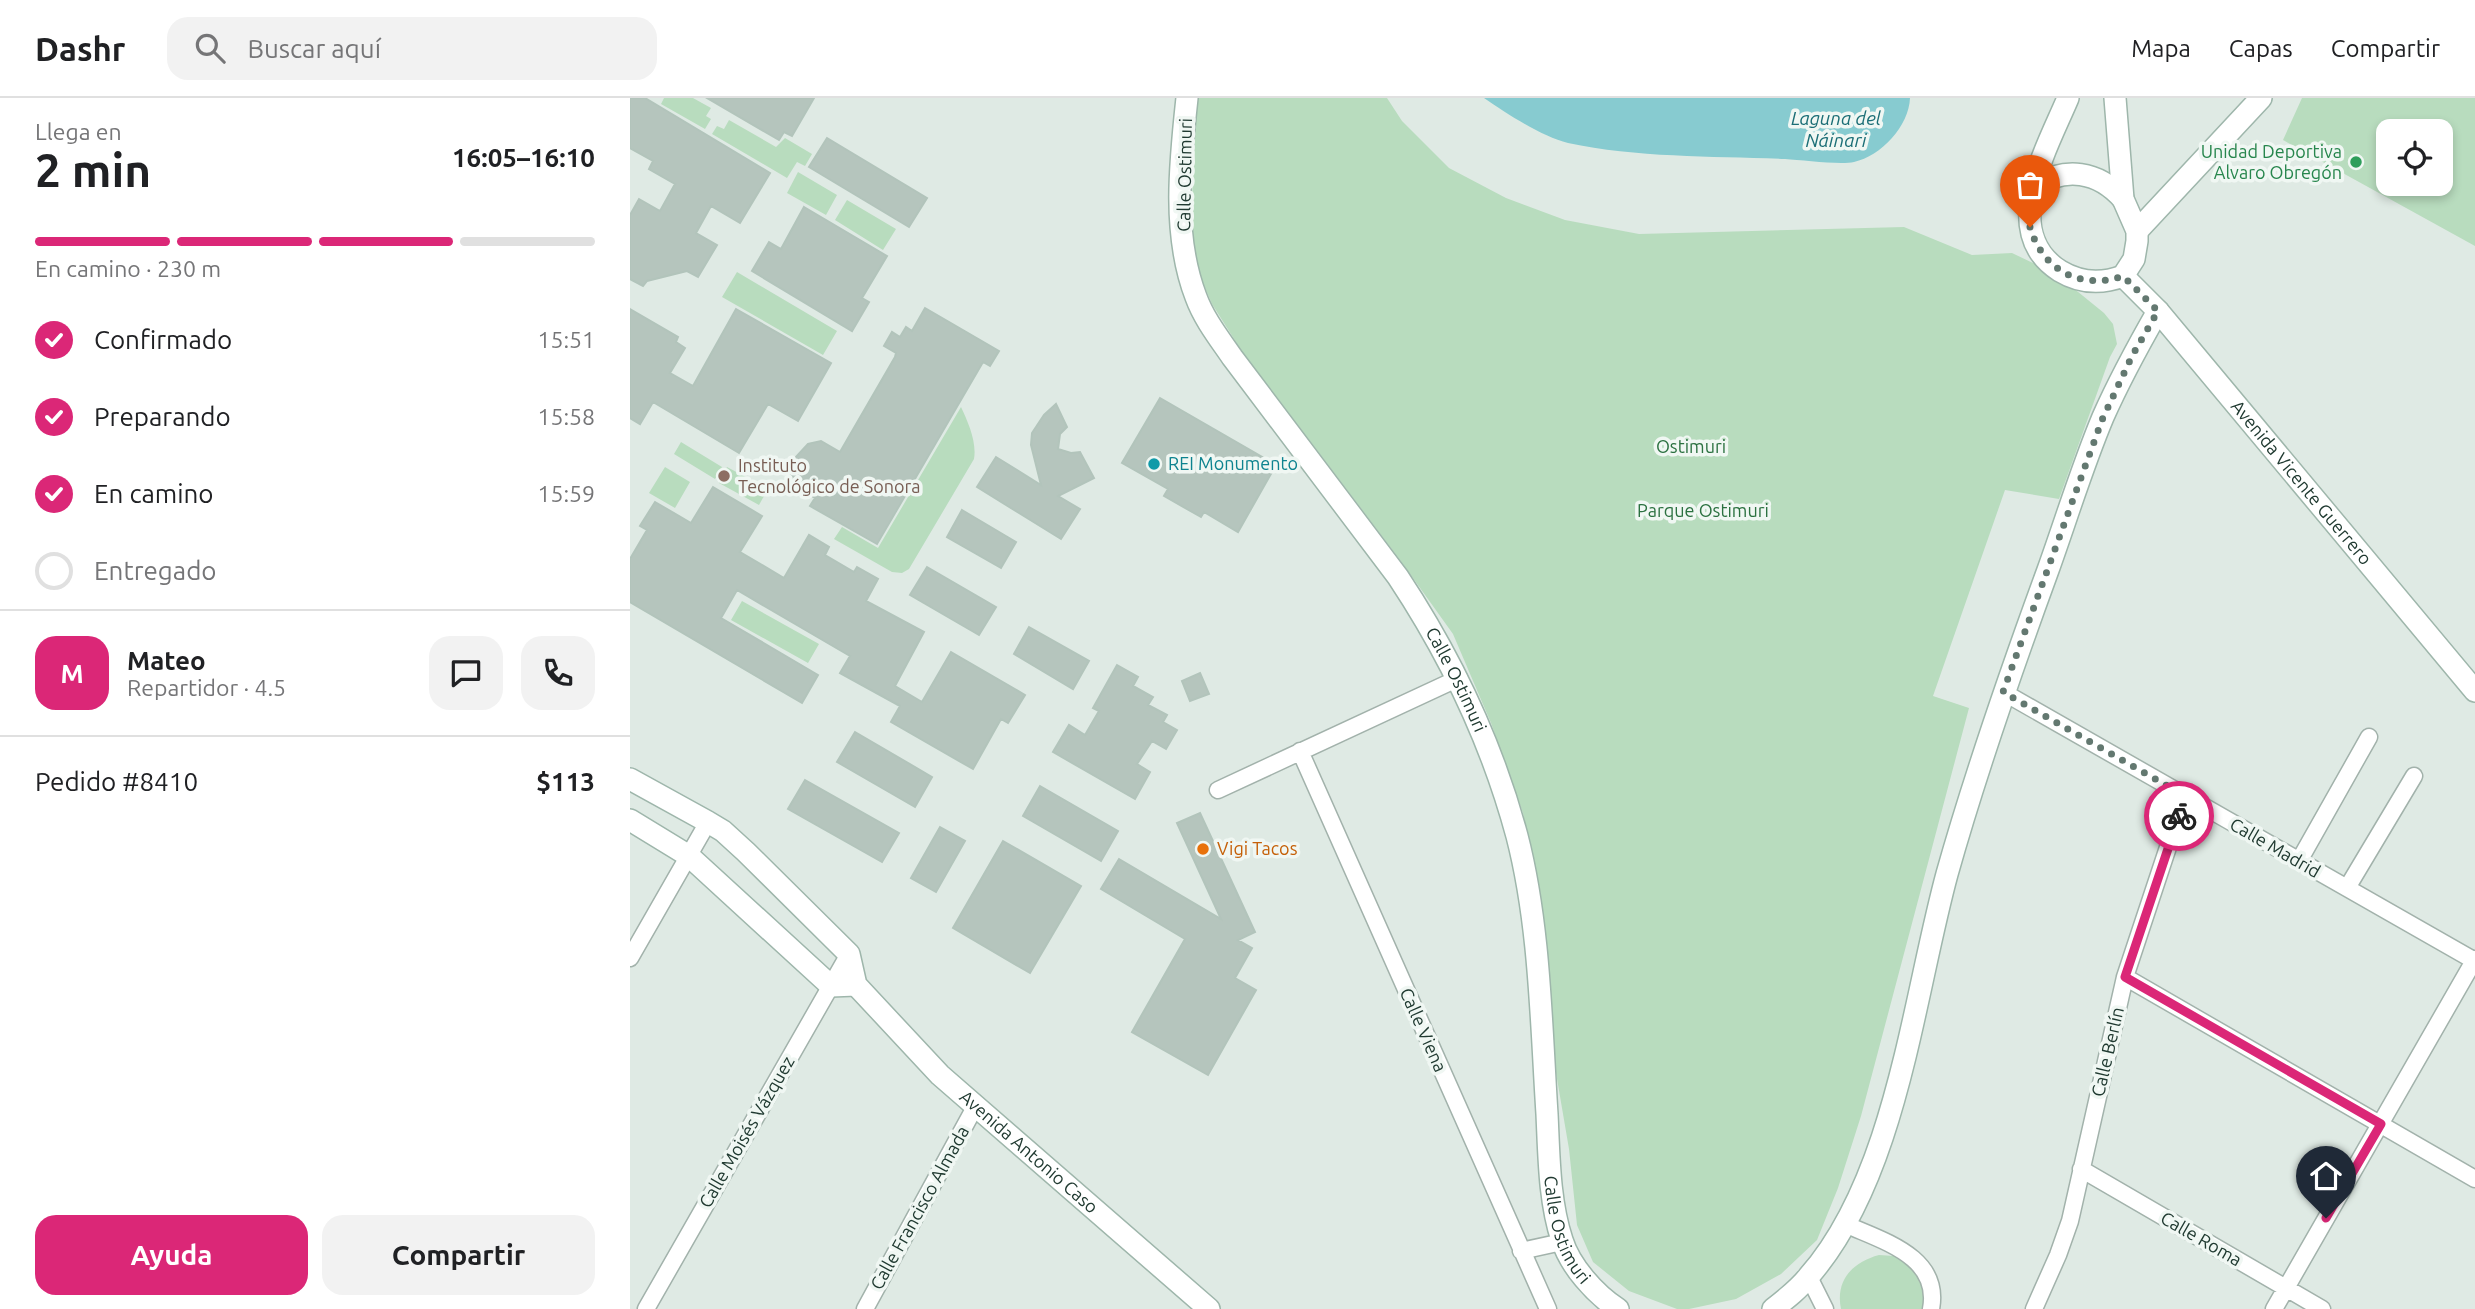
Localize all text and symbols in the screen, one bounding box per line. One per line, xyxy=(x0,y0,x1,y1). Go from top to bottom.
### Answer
search box xyxy=(167,17,657,80)
icon: search xyxy=(191,29,229,67)
text: Dashr xyxy=(35,30,125,67)
text: Buscar aquí xyxy=(247,34,381,63)
text: Mapa xyxy=(2131,35,2191,62)
text: Capas xyxy=(2229,35,2293,62)
text: Compartir xyxy=(2331,35,2440,62)
water label: Laguna del Náinari xyxy=(1791,107,1882,151)
street label: Calle Ostimuri xyxy=(1173,118,1195,232)
text: Llega en xyxy=(35,119,122,144)
map controls xyxy=(2376,119,2453,196)
button: locate xyxy=(2376,119,2453,196)
place label: Unidad Deportiva Alvaro Obregón xyxy=(2201,141,2342,182)
text: 16:05–16:10 xyxy=(452,143,595,172)
text: 2 min xyxy=(35,144,151,196)
marker: Unidad Deportiva Alvaro Obregón xyxy=(2348,154,2364,170)
pin xyxy=(2000,155,2060,227)
icon: bag xyxy=(2011,166,2049,204)
text: En camino · 230 m xyxy=(35,256,221,281)
icon: check xyxy=(35,321,73,359)
text: Confirmado xyxy=(94,325,232,354)
text: 15:51 xyxy=(537,327,595,352)
street label: Avenida Vicente Guerrero xyxy=(2228,396,2376,568)
icon: check xyxy=(35,398,73,436)
text: Preparando xyxy=(94,402,231,431)
text: 15:58 xyxy=(537,404,595,429)
park label: Ostimuri xyxy=(1656,436,1726,456)
place label: REI Monumento xyxy=(1168,453,1298,473)
place label: Instituto Tecnológico de Sonora xyxy=(738,455,921,496)
marker: REI Monumento xyxy=(1146,456,1162,472)
marker: Instituto Tecnológico de Sonora xyxy=(716,468,732,484)
icon: check xyxy=(35,475,73,513)
text: En camino xyxy=(94,479,214,508)
text: 15:59 xyxy=(537,481,595,506)
park label: Parque Ostimuri xyxy=(1637,500,1769,520)
text: Entregado xyxy=(94,556,217,585)
street label: Calle Ostimuri xyxy=(1422,623,1491,734)
button: chat xyxy=(429,636,503,710)
button: phone xyxy=(521,636,595,710)
text: Mateo xyxy=(127,646,206,675)
text: M xyxy=(60,659,84,688)
text: Repartidor · 4.5 xyxy=(127,675,286,700)
text: Pedido #8410 xyxy=(35,767,198,796)
text: $113 xyxy=(536,767,595,796)
courier xyxy=(2144,781,2214,851)
icon: bike xyxy=(2160,797,2198,835)
street label: Calle Madrid xyxy=(2227,813,2324,881)
place label: Vigi Tacos xyxy=(1217,838,1298,858)
marker: Vigi Tacos xyxy=(1195,841,1211,857)
street label: Calle Viena xyxy=(1397,985,1451,1075)
street label: Calle Berlín xyxy=(2087,1005,2127,1099)
street label: Calle Moisés Vázquez xyxy=(695,1052,798,1211)
street label: Avenida Antonio Caso xyxy=(956,1086,1102,1217)
street label: Calle Francisco Almada xyxy=(866,1122,972,1293)
pin xyxy=(2296,1146,2356,1218)
icon: home xyxy=(2307,1157,2345,1195)
street label: Calle Ostimuri xyxy=(1541,1175,1595,1287)
street label: Calle Roma xyxy=(2157,1207,2246,1269)
button: Ayuda xyxy=(35,1215,308,1295)
button: Compartir xyxy=(322,1215,595,1295)

